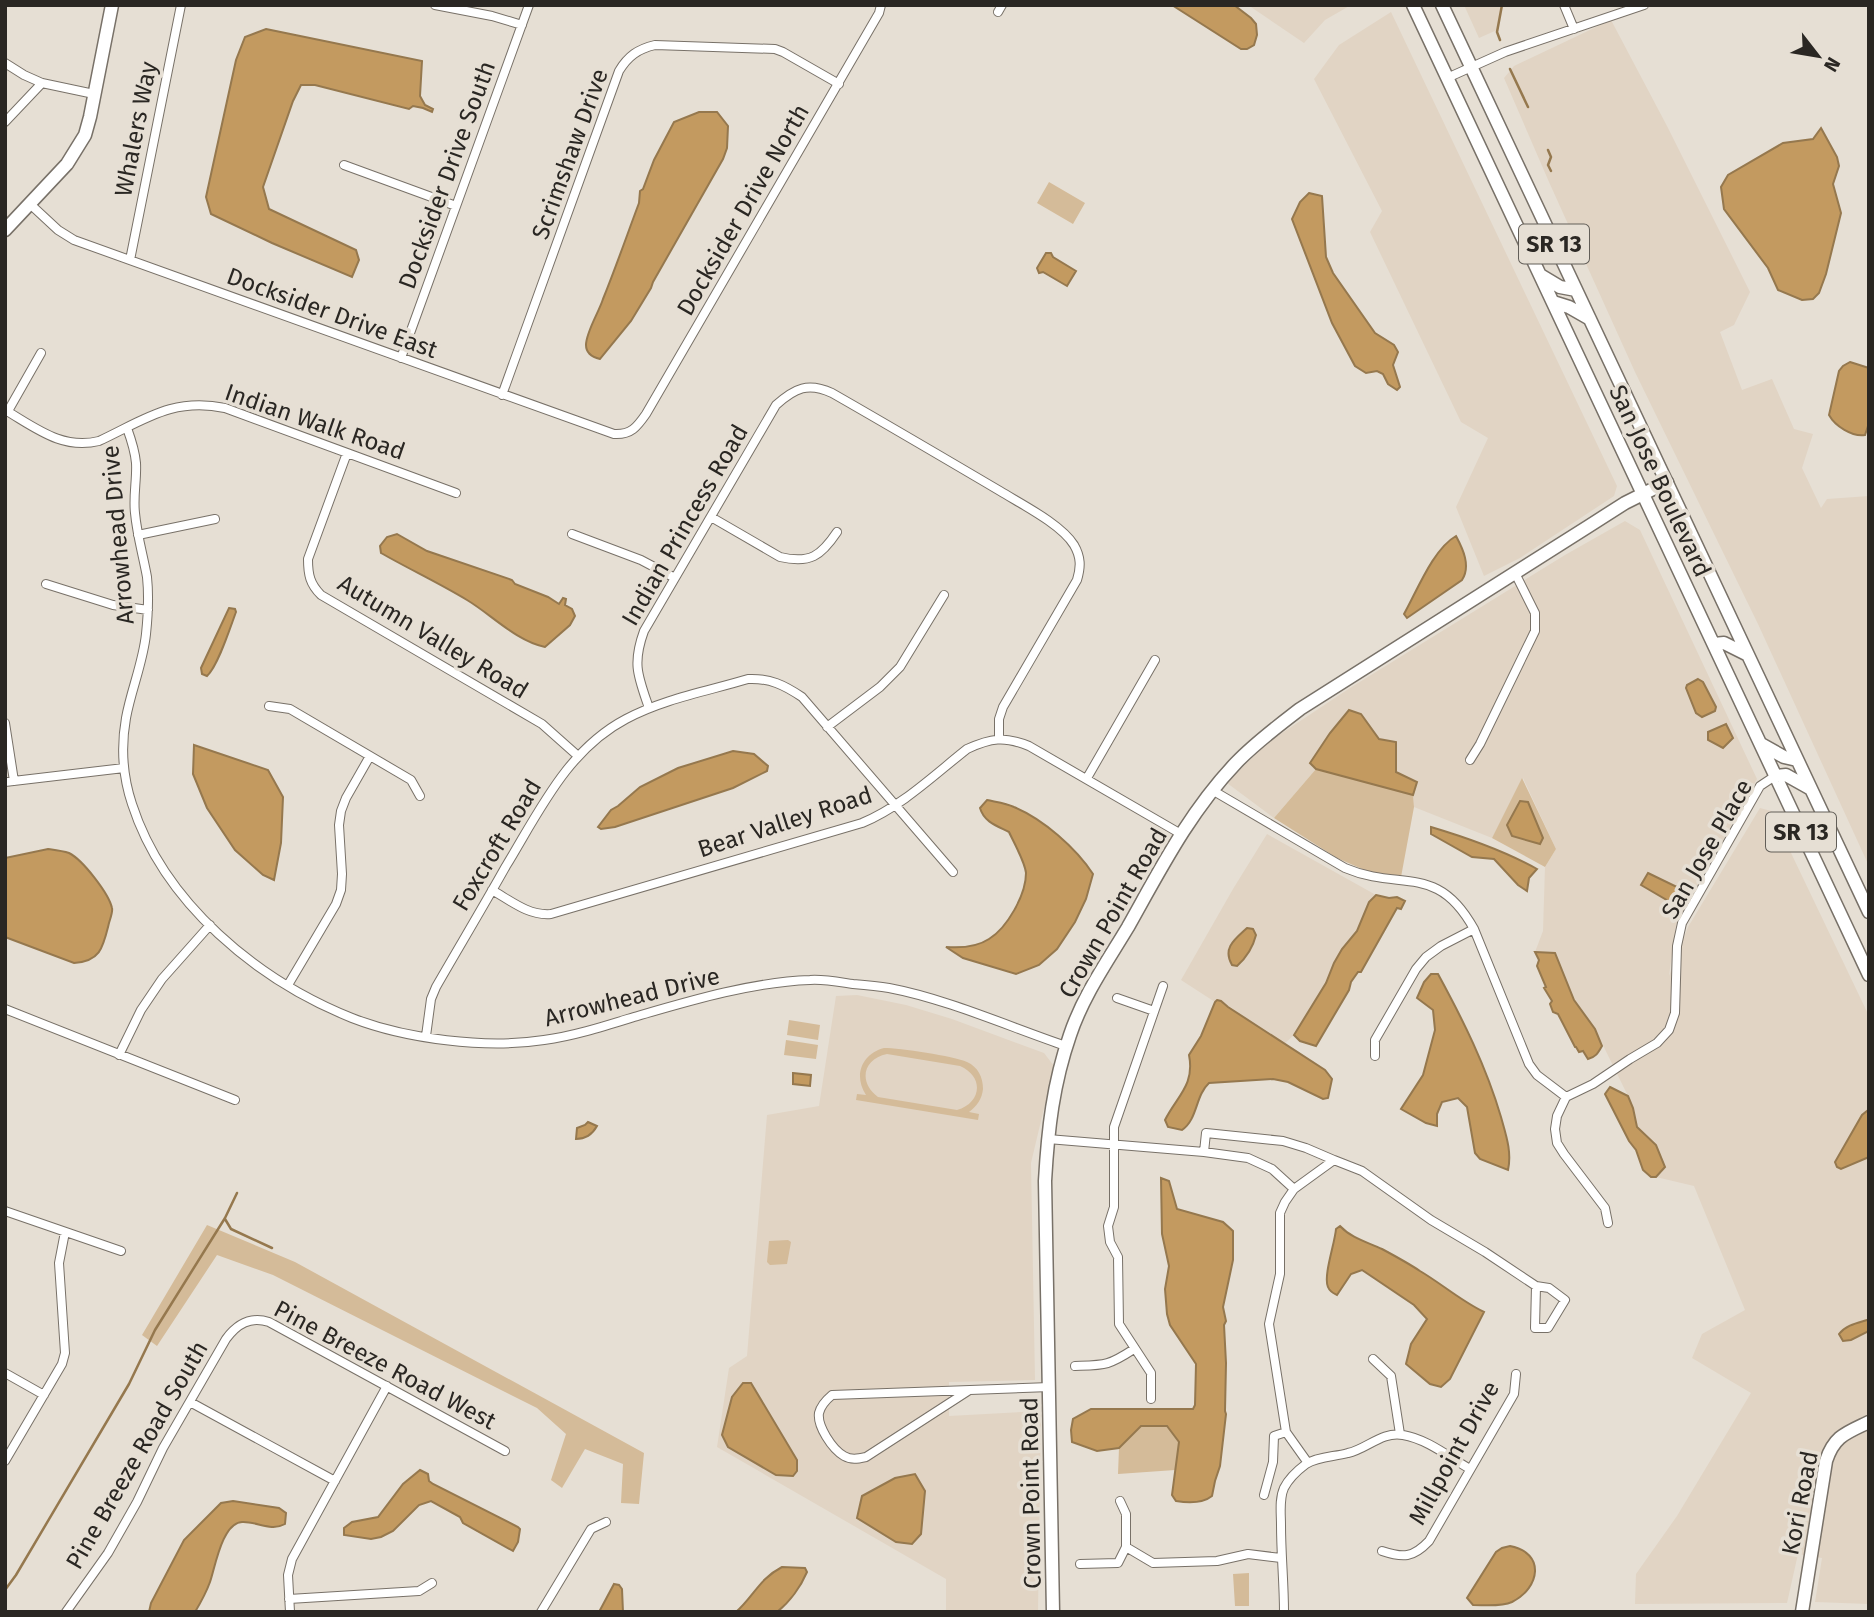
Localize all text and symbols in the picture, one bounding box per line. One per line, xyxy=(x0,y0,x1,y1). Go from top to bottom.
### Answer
north arrow xyxy=(1783,21,1853,91)
text: N xyxy=(1819,53,1845,76)
street label: Docksider Drive South xyxy=(393,57,501,293)
street label: Whalers Way xyxy=(109,59,163,199)
street label: Scrimshaw Drive xyxy=(526,65,614,243)
street label: Docksider Drive North xyxy=(671,99,815,321)
road number: SR 13 xyxy=(1519,224,1589,264)
street label: Docksider Drive East xyxy=(223,262,441,364)
street label: Indian Walk Road xyxy=(221,378,409,466)
street label: San Jose Boulevard xyxy=(1603,381,1717,581)
street label: Indian Princess Road xyxy=(616,420,754,630)
street label: Arrowhead Drive xyxy=(96,444,140,626)
street label: Autumn Valley Road xyxy=(333,569,533,705)
street label: Foxcroft Road xyxy=(447,774,547,916)
street label: San Jose Place xyxy=(1656,774,1758,924)
street label: Bear Valley Road xyxy=(694,781,876,863)
road number: SR 13 xyxy=(1766,812,1836,852)
street label: Crown Point Road xyxy=(1053,823,1173,1003)
street label: Arrowhead Drive xyxy=(541,962,723,1032)
street label: Pine Breeze Road West xyxy=(269,1295,501,1436)
street label: Pine Breeze Road South xyxy=(60,1336,214,1574)
street label: Millpoint Drive xyxy=(1403,1376,1505,1530)
street label: Crown Point Road xyxy=(1015,1397,1047,1589)
street label: Kori Road xyxy=(1776,1449,1824,1557)

